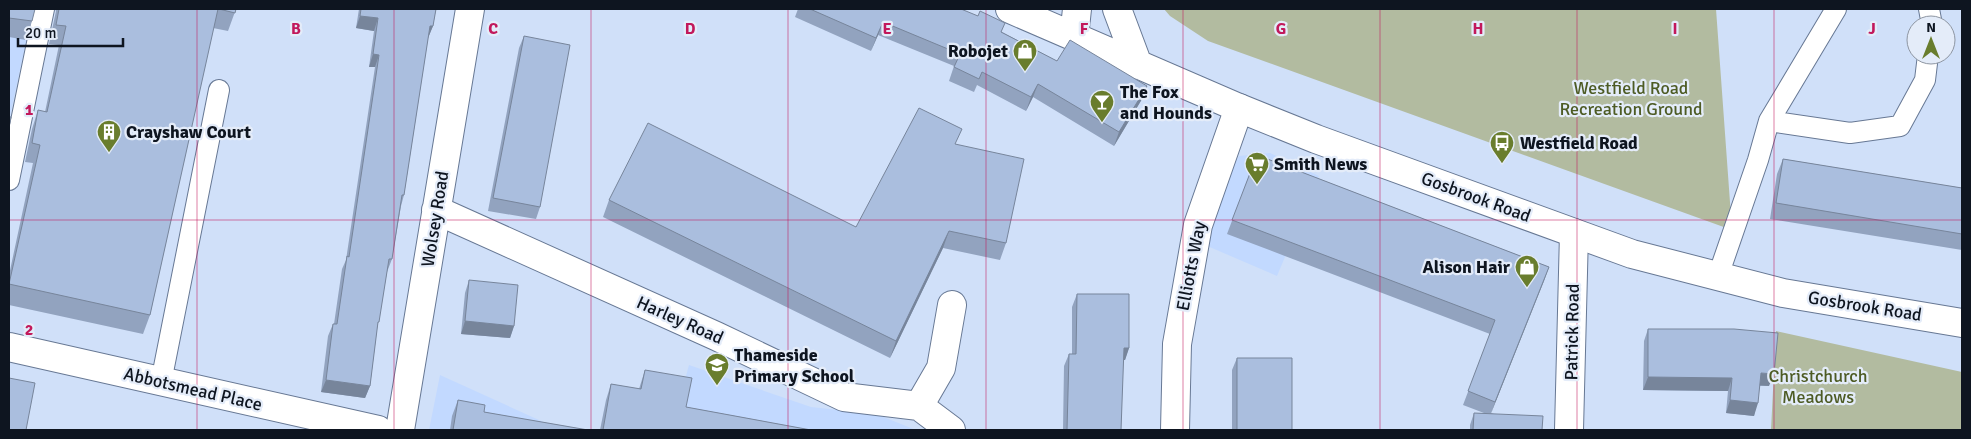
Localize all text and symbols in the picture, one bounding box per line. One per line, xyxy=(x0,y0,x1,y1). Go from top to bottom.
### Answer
scale bar xyxy=(18,15,122,47)
north arrow xyxy=(1906,15,1956,65)
text: B xyxy=(291,19,301,39)
text: C xyxy=(488,19,498,39)
text: D xyxy=(685,19,696,39)
text: E xyxy=(882,19,892,39)
text: F xyxy=(1080,19,1089,39)
text: G xyxy=(1276,19,1286,39)
text: H xyxy=(1473,19,1483,39)
text: I xyxy=(1672,19,1678,39)
text: J xyxy=(1868,19,1876,39)
text: N xyxy=(1926,19,1936,36)
text: 20 m xyxy=(25,24,56,42)
shop icon: Robojet xyxy=(1012,38,1038,72)
place label: Robojet xyxy=(948,40,1008,62)
park label: Westfield Road Recreation Ground xyxy=(1559,77,1703,120)
place label: The Fox and Hounds xyxy=(1120,81,1212,124)
bar icon: The Fox and Hounds xyxy=(1089,89,1115,123)
text: 1 xyxy=(25,100,34,120)
building icon: Crayshaw Court xyxy=(96,119,122,153)
place label: Crayshaw Court xyxy=(126,121,251,143)
bus stop icon: Westfield Road xyxy=(1489,130,1515,164)
place label: Westfield Road xyxy=(1520,132,1638,154)
supermarket icon: Smith News xyxy=(1244,151,1270,185)
place label: Smith News xyxy=(1274,153,1367,175)
street label: Gosbrook Road xyxy=(1418,167,1534,227)
street label: Wolsey Road xyxy=(417,169,453,269)
street label: Elliotts Way xyxy=(1172,219,1211,313)
shop icon: Alison Hair xyxy=(1514,254,1540,288)
place label: Alison Hair xyxy=(1423,256,1511,278)
street label: Patrick Road xyxy=(1560,283,1584,381)
street label: Gosbrook Road xyxy=(1807,286,1923,326)
street label: Harley Road xyxy=(633,291,727,349)
text: 2 xyxy=(25,320,33,340)
place label: Thameside Primary School xyxy=(734,344,855,387)
school or university icon: Thameside Primary School xyxy=(704,352,730,386)
street label: Abbotsmead Place xyxy=(122,362,264,416)
park label: Christchurch Meadows xyxy=(1768,365,1868,408)

